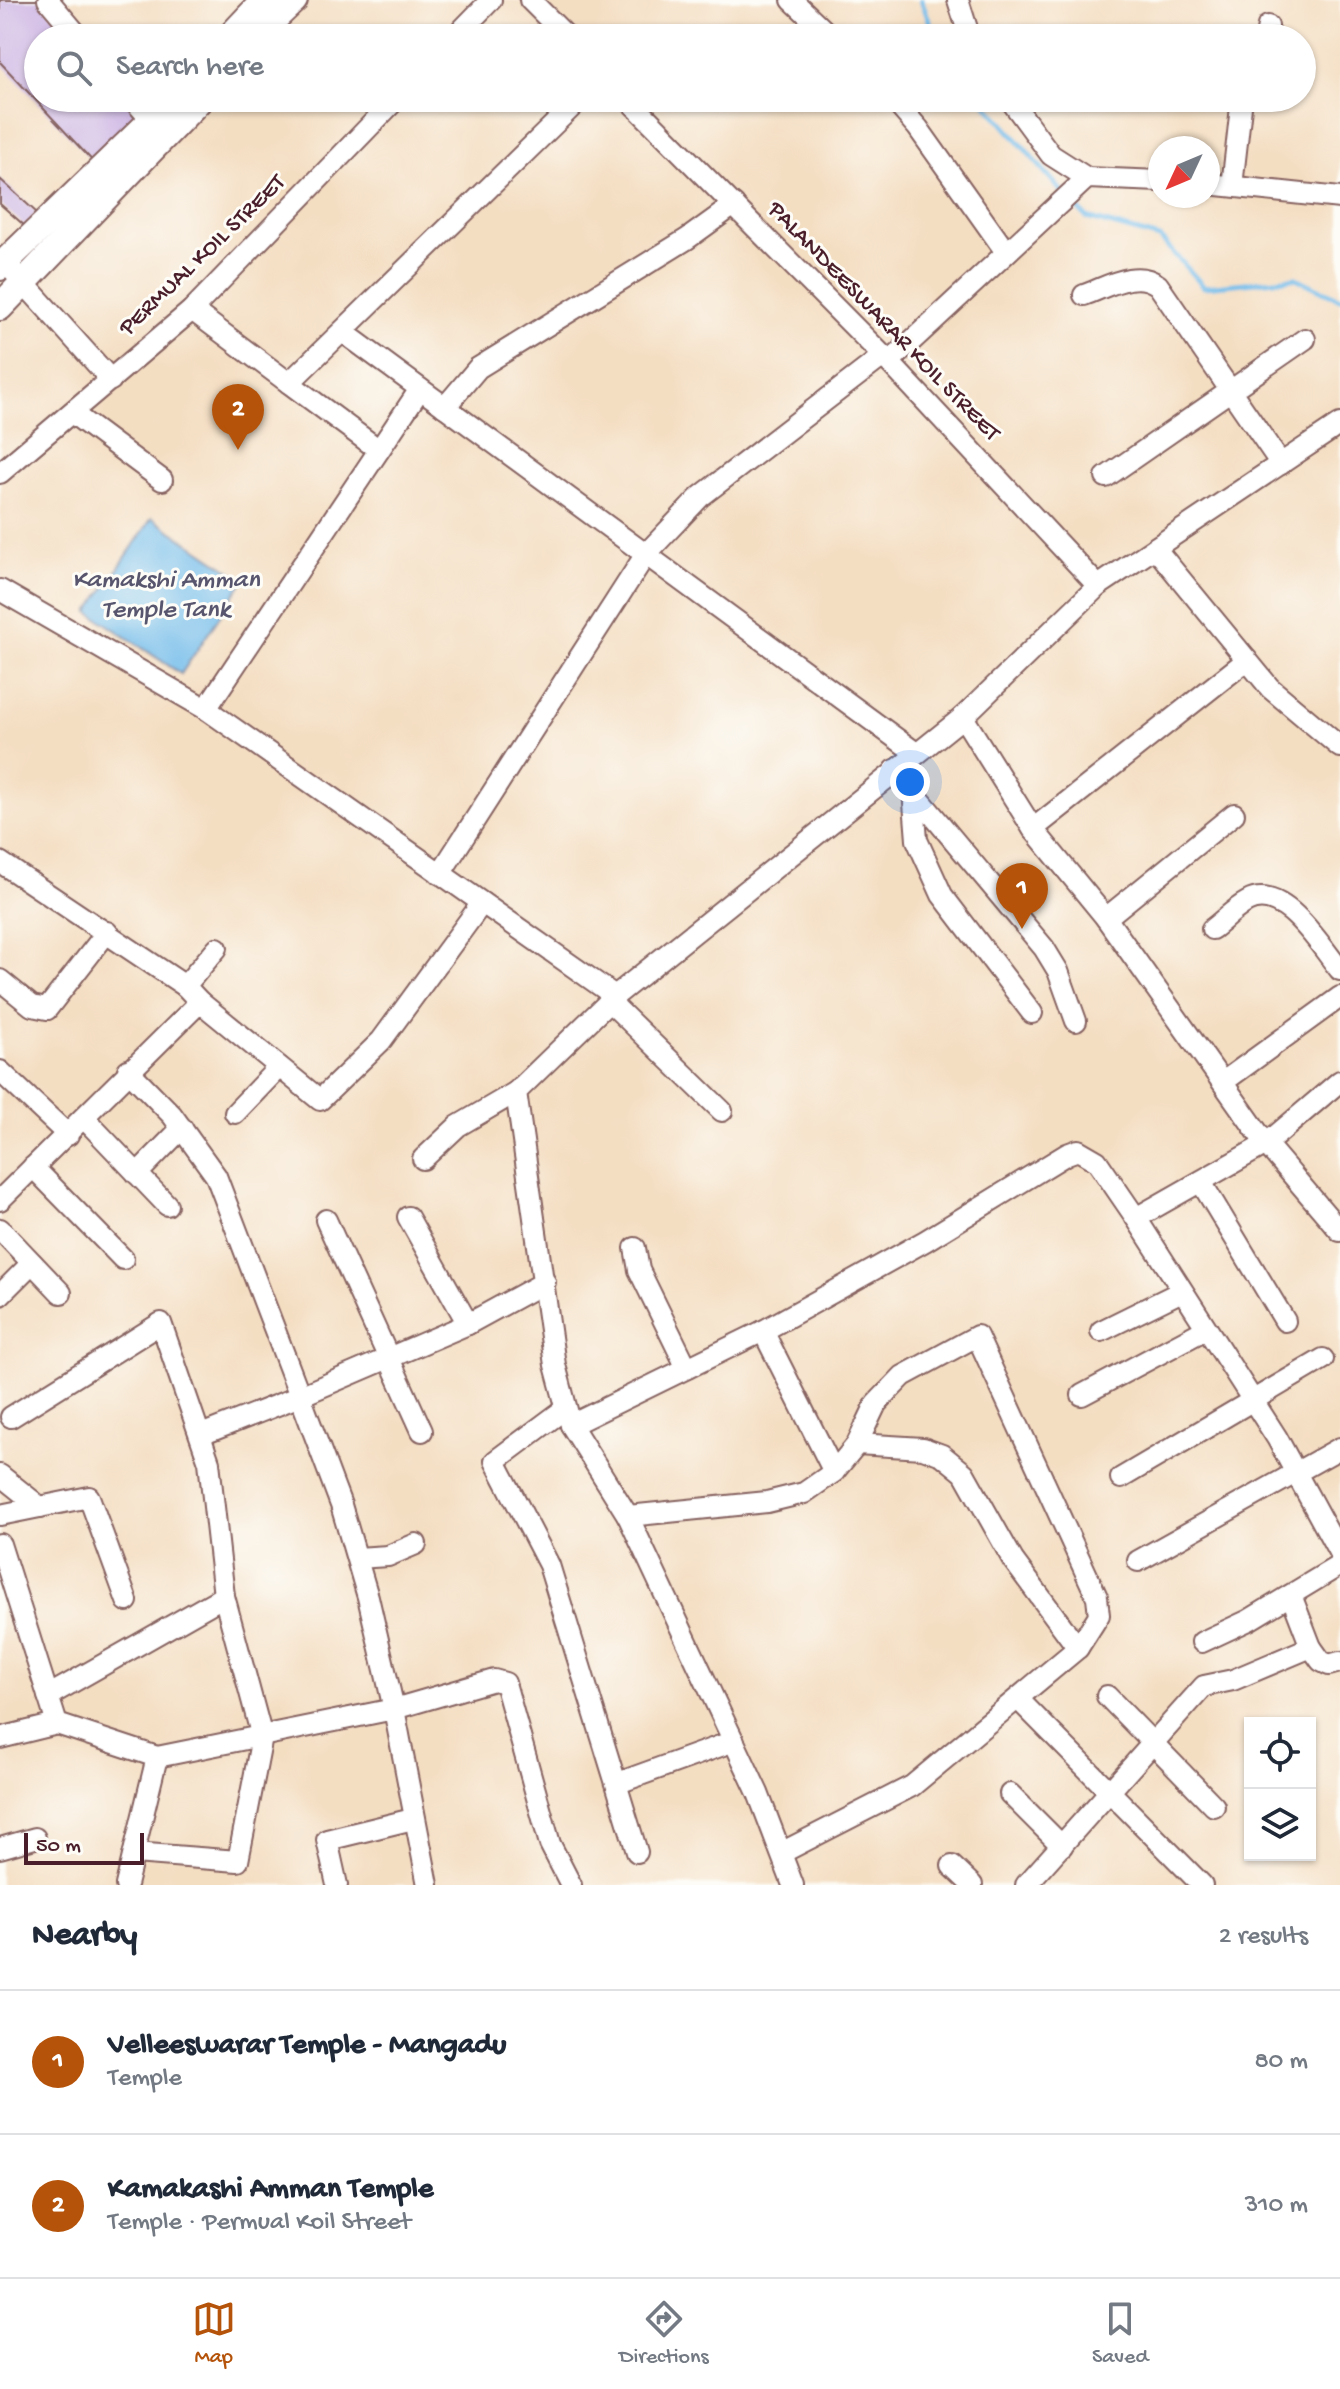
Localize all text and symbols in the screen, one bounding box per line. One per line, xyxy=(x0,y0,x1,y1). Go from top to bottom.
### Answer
search box xyxy=(24,24,1316,112)
icon: search xyxy=(52,46,96,90)
text: Search here xyxy=(116,51,264,86)
north arrow xyxy=(1148,136,1220,208)
street label: PERMUAL KOIL STREET xyxy=(113,168,293,343)
street label: PALANDEESWARAR KOIL STREET xyxy=(760,195,1007,449)
pin: 2 xyxy=(212,384,264,450)
water label: Kamakshi Amman Temple Tank xyxy=(72,566,260,627)
your location xyxy=(890,762,930,802)
pin: 1 xyxy=(996,863,1048,929)
map controls xyxy=(1244,1717,1316,1861)
button: locate xyxy=(1244,1717,1316,1789)
button: layers xyxy=(1244,1789,1316,1861)
scale bar xyxy=(24,1829,144,1865)
text: 50 m xyxy=(36,1834,81,1860)
text: Nearby xyxy=(32,1917,137,1957)
text: 2 results xyxy=(1219,1922,1308,1953)
text: Velleeswarar Temple - Mangadu xyxy=(108,2029,506,2064)
text: 1 xyxy=(53,2047,63,2078)
text: 80 m xyxy=(1254,2047,1308,2078)
text: Temple xyxy=(108,2064,182,2095)
text: Kamakashi Amman Temple xyxy=(108,2173,433,2208)
text: 2 xyxy=(52,2191,64,2222)
text: 310 m xyxy=(1245,2191,1308,2222)
text: Temple · Permual Koil Street xyxy=(108,2208,411,2239)
tab: Map xyxy=(192,2297,236,2371)
tab: Directions xyxy=(619,2297,709,2371)
tab: Saved xyxy=(1092,2297,1148,2371)

